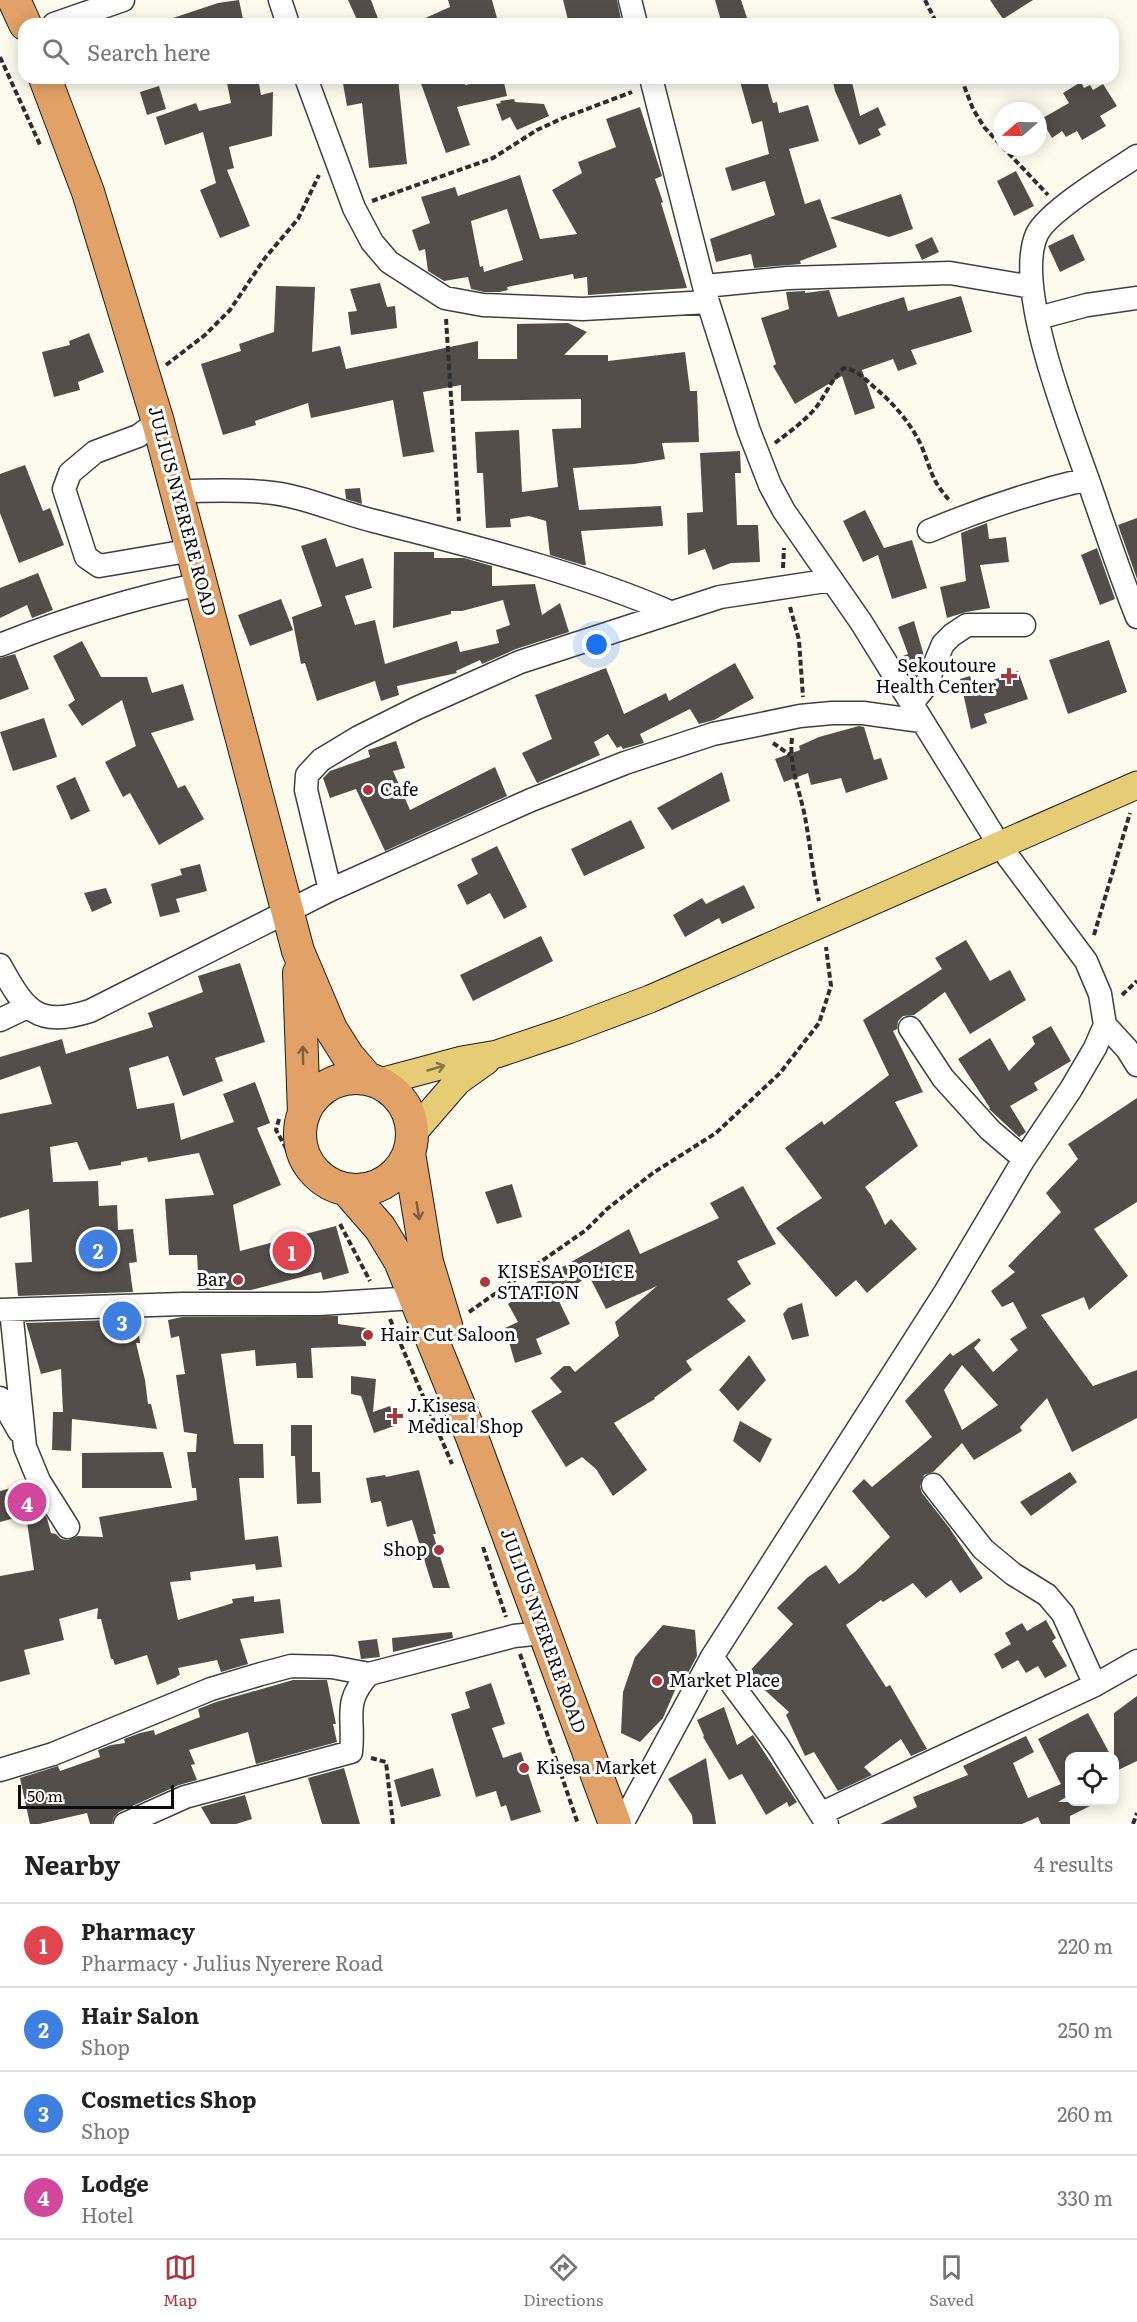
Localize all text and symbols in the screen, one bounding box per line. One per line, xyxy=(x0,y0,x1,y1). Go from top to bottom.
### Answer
search box xyxy=(18,18,1119,84)
icon: search xyxy=(39,35,72,68)
text: Search here xyxy=(87,35,210,68)
north arrow xyxy=(993,102,1047,156)
street label: JULIUS NYERERE ROAD xyxy=(142,403,224,619)
your location xyxy=(582,630,611,659)
place label: Sekoutoure Health Center xyxy=(875,651,996,699)
marker: Sekoutoure Health Center xyxy=(1000,667,1018,685)
place label: Cafe xyxy=(380,775,418,802)
marker: Cafe xyxy=(361,783,375,797)
one-way arrow xyxy=(297,1046,309,1066)
one-way arrow xyxy=(426,1062,445,1073)
one-way arrow xyxy=(413,1201,424,1221)
pin: 2 xyxy=(78,1226,118,1272)
pin: 1 xyxy=(272,1228,312,1274)
place label: KISESA POLICE STATION xyxy=(497,1257,635,1305)
place label: Bar xyxy=(196,1265,226,1292)
marker: Bar xyxy=(231,1273,245,1287)
marker: KISESA POLICE STATION xyxy=(478,1275,492,1289)
pin: 3 xyxy=(102,1298,142,1344)
place label: Hair Cut Saloon xyxy=(380,1320,516,1347)
marker: Hair Cut Saloon xyxy=(361,1328,375,1342)
place label: J.Kisesa Medical Shop xyxy=(407,1391,523,1439)
marker: J.Kisesa Medical Shop xyxy=(388,1409,402,1423)
pin: 4 xyxy=(8,1480,46,1524)
street label: JULIUS NYERERE ROAD xyxy=(495,1524,594,1737)
place label: Shop xyxy=(383,1535,427,1562)
marker: Shop xyxy=(432,1543,446,1557)
place label: Market Place xyxy=(669,1666,780,1693)
marker: Market Place xyxy=(650,1674,664,1688)
map controls xyxy=(1065,1752,1119,1806)
button: locate xyxy=(1065,1752,1119,1806)
place label: Kisesa Market xyxy=(536,1753,657,1780)
marker: Kisesa Market xyxy=(517,1761,531,1775)
scale bar xyxy=(18,1782,174,1810)
text: 50 m xyxy=(27,1783,63,1807)
text: Nearby xyxy=(24,1844,120,1883)
text: 4 results xyxy=(1034,1848,1113,1878)
text: Pharmacy xyxy=(81,1914,195,1947)
text: 1 xyxy=(39,1930,48,1960)
text: 220 m xyxy=(1058,1930,1113,1960)
text: Pharmacy · Julius Nyerere Road xyxy=(81,1947,383,1977)
text: Hair Salon xyxy=(81,1998,199,2031)
text: 2 xyxy=(38,2014,49,2044)
text: 250 m xyxy=(1058,2014,1113,2044)
text: Shop xyxy=(81,2031,130,2061)
text: Cosmetics Shop xyxy=(81,2082,256,2115)
text: 3 xyxy=(38,2098,49,2128)
text: 260 m xyxy=(1057,2098,1113,2128)
text: Shop xyxy=(81,2115,130,2145)
text: Lodge xyxy=(81,2166,149,2199)
text: 4 xyxy=(37,2182,50,2212)
text: 330 m xyxy=(1057,2182,1113,2212)
text: Hotel xyxy=(81,2199,134,2229)
tab: Map xyxy=(163,2251,197,2311)
tab: Directions xyxy=(523,2251,603,2311)
tab: Saved xyxy=(929,2251,974,2311)

